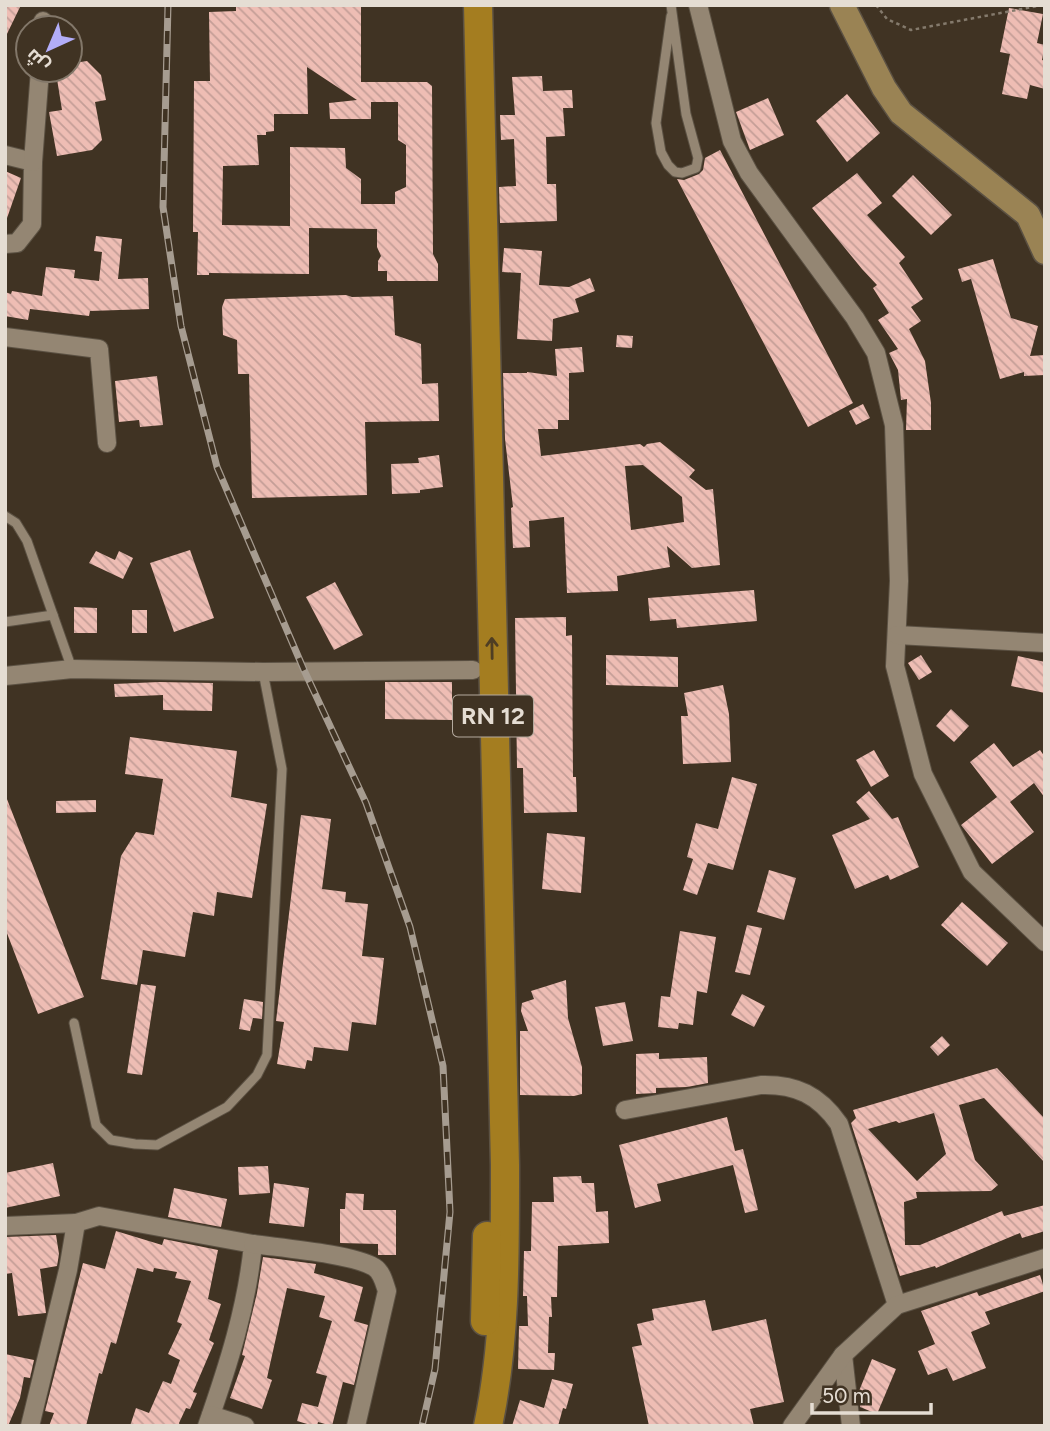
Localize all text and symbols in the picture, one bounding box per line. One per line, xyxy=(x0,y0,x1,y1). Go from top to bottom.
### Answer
north arrow xyxy=(14,14,84,84)
text: ش xyxy=(21,44,54,78)
one-way arrow xyxy=(485,637,498,660)
road number: RN 12 xyxy=(453,696,533,736)
scale bar xyxy=(812,1372,931,1416)
text: 50 m xyxy=(822,1383,871,1408)

